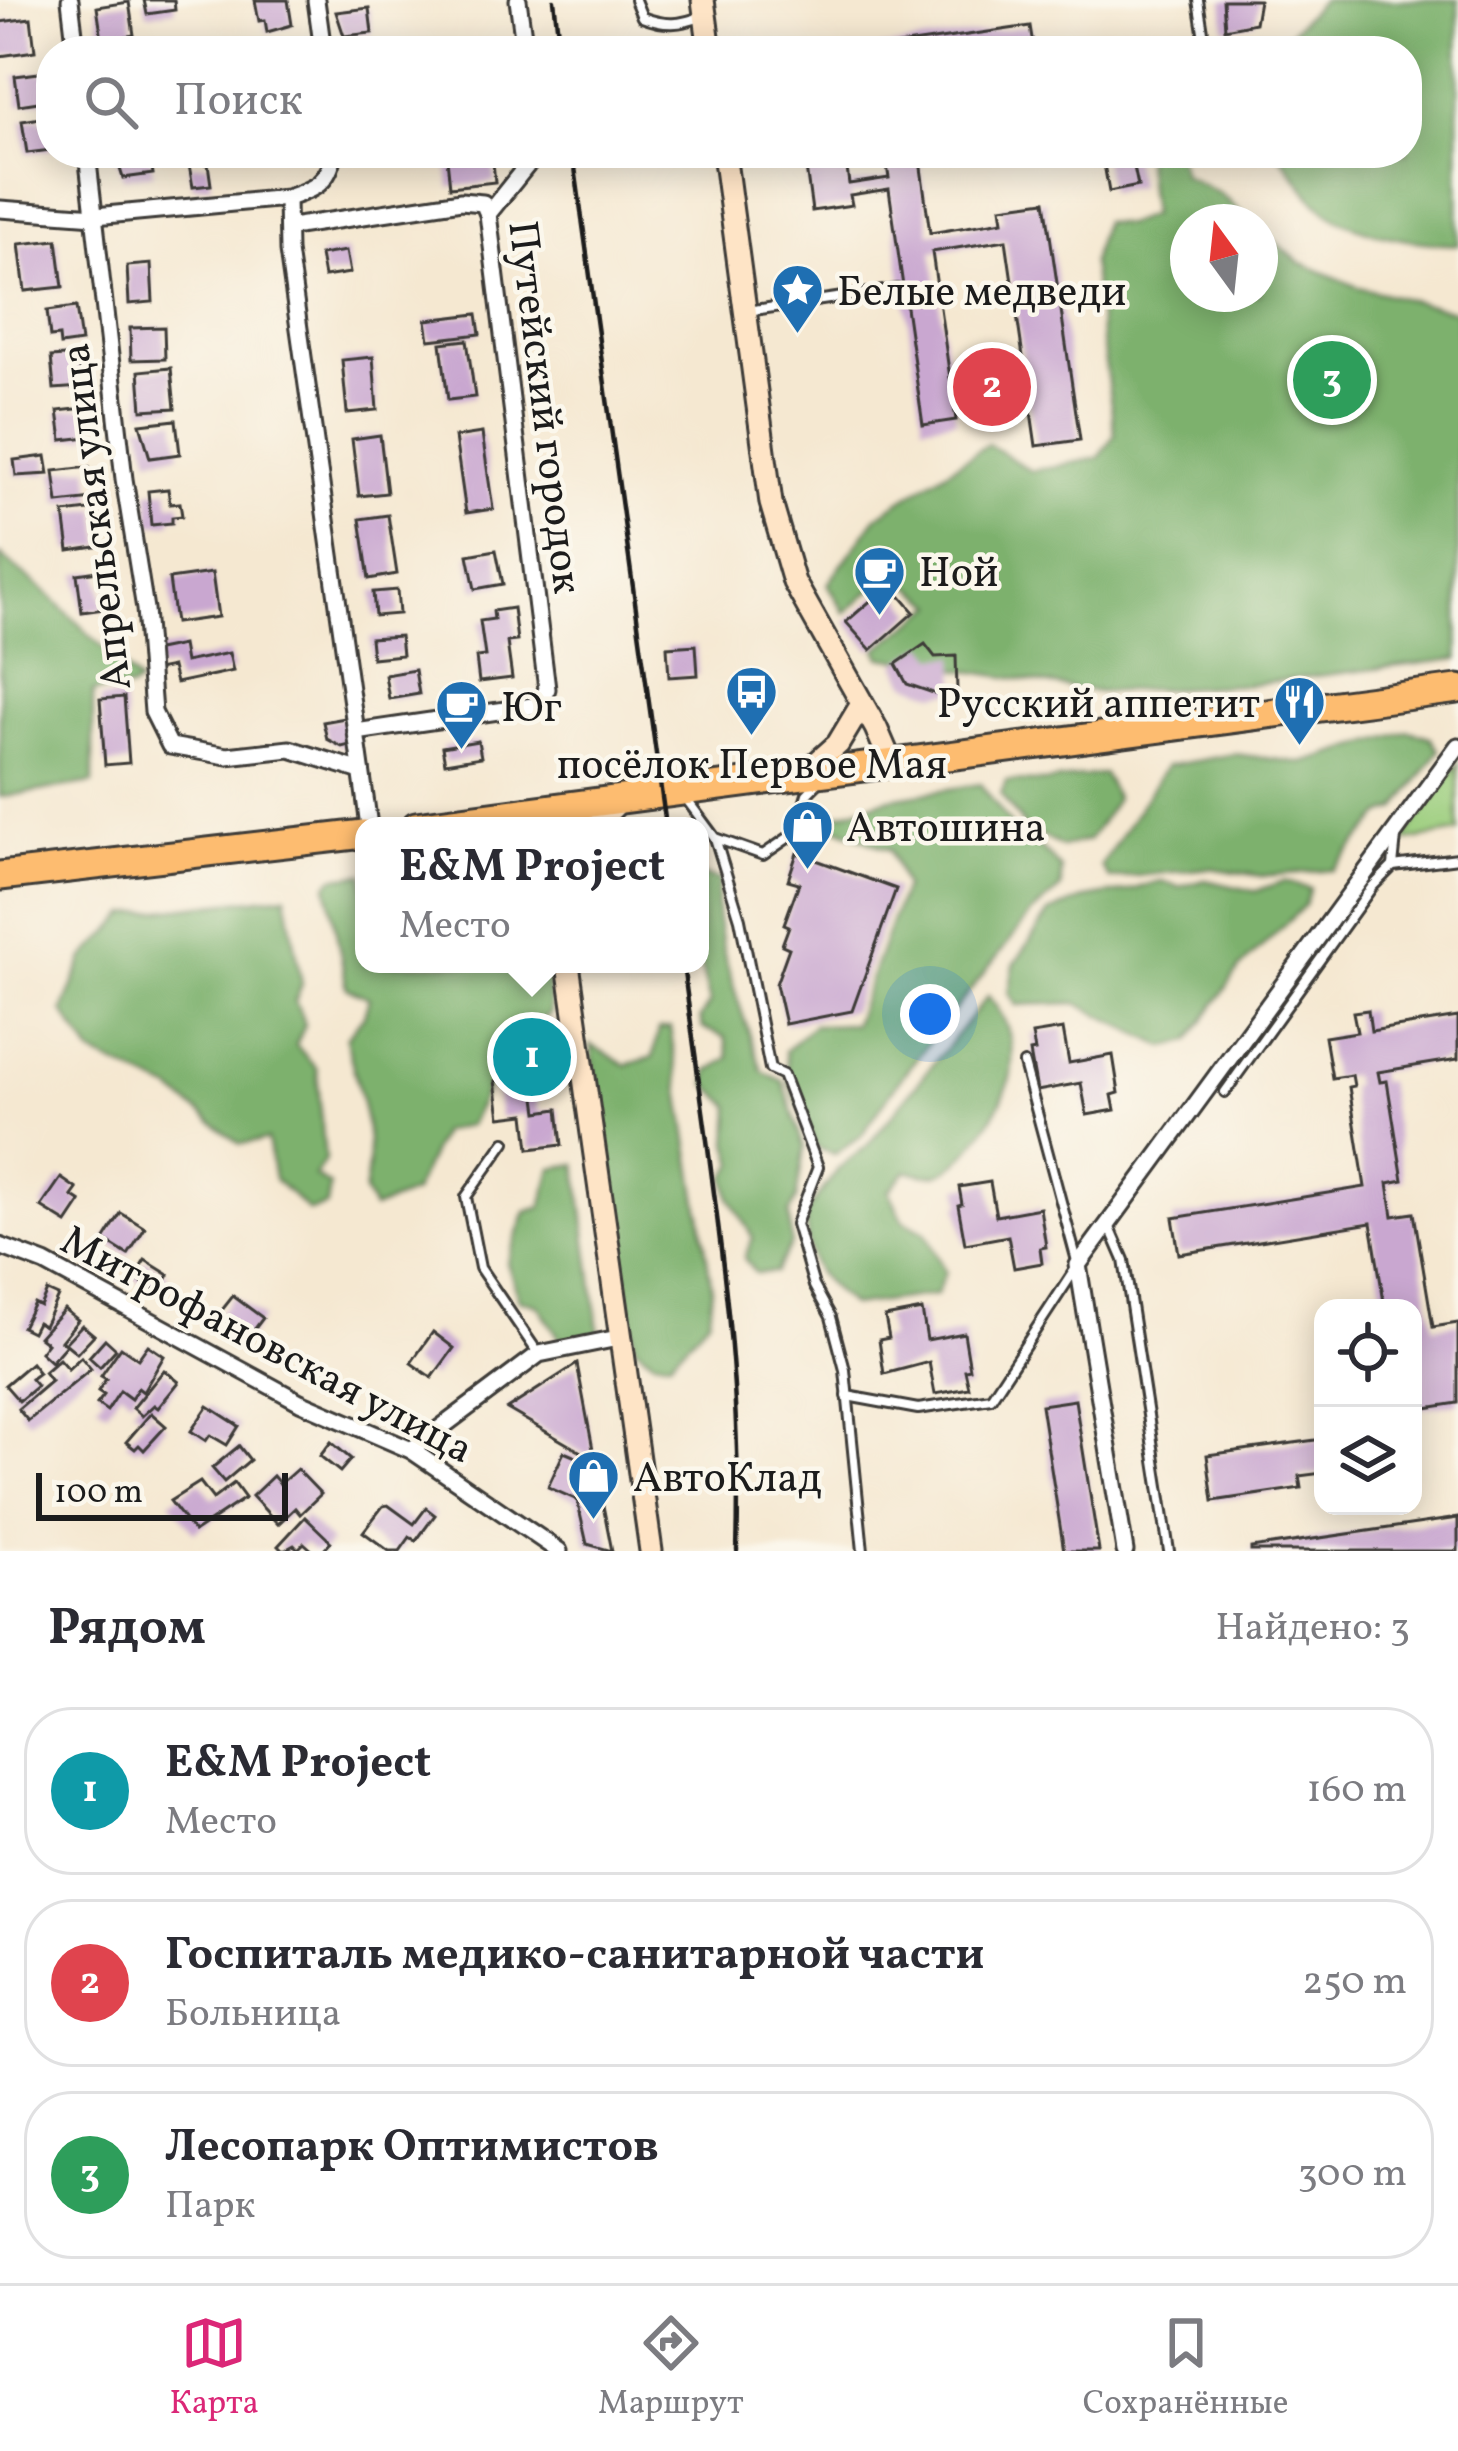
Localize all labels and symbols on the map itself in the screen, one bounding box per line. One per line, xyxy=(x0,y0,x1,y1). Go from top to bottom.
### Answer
north arrow xyxy=(1170,204,1278,312)
street label: Путейский городок xyxy=(490,218,595,597)
place icon: Белые медведи xyxy=(770,262,826,336)
place label: Белые медведи xyxy=(837,265,1127,324)
pin: 3 xyxy=(1293,335,1371,425)
street label: Апрельская улица xyxy=(48,339,149,693)
pin: 2 xyxy=(953,342,1031,432)
cafe icon: Ной xyxy=(852,543,908,617)
place label: Ной xyxy=(919,546,999,605)
bus stop icon: посёлок Первое Мая xyxy=(724,663,780,737)
restaurant icon: Русский аппетит xyxy=(1271,674,1327,748)
place label: Русский аппетит xyxy=(937,677,1260,736)
cafe icon: Юг xyxy=(434,678,490,752)
place label: Юг xyxy=(501,681,562,740)
place label: посёлок Первое Мая xyxy=(557,738,947,797)
shop icon: Автошина xyxy=(779,798,835,872)
place label: Автошина xyxy=(846,801,1046,860)
your location xyxy=(900,984,960,1044)
pin: 1 xyxy=(493,1012,571,1102)
street label: Митрофановская улица xyxy=(49,1213,483,1481)
shop icon: АвтоКлад xyxy=(566,1448,622,1522)
place label: АвтоКлад xyxy=(633,1451,822,1510)
scale bar xyxy=(36,1467,288,1520)

